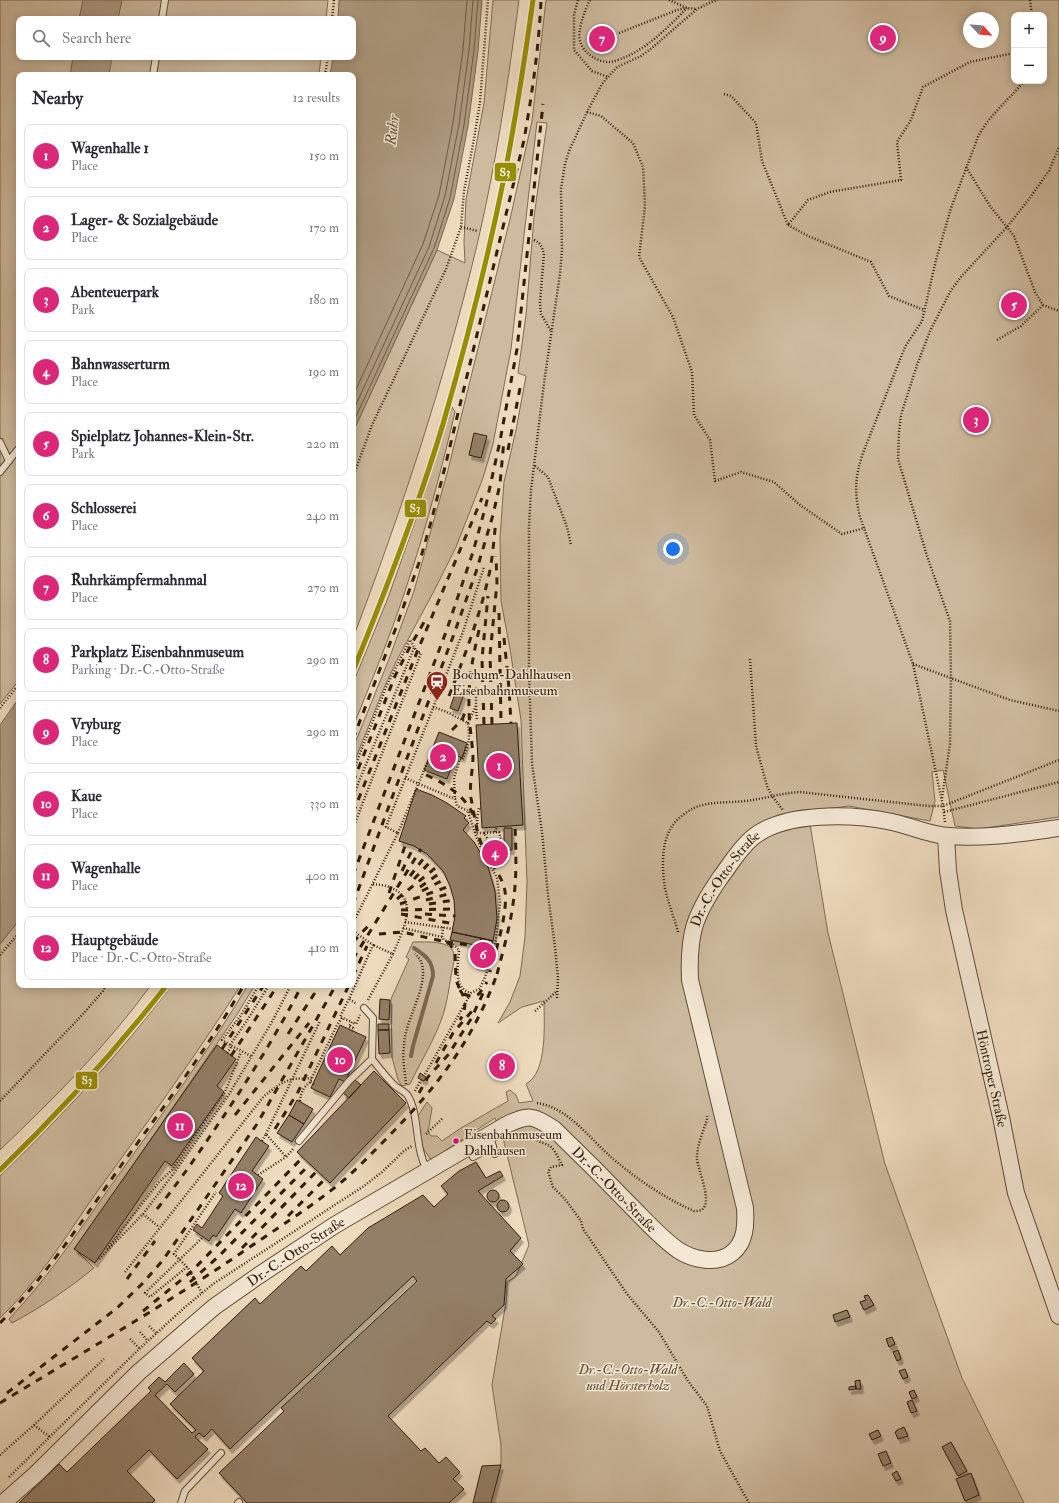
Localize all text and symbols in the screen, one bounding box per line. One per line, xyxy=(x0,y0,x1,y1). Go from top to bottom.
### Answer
north arrow xyxy=(963,12,999,48)
map controls xyxy=(1011,12,1047,84)
button: + xyxy=(1011,12,1047,48)
search box xyxy=(16,16,356,60)
pin: 9 xyxy=(870,23,896,53)
pin: 7 xyxy=(589,24,615,54)
icon: search xyxy=(30,27,52,49)
text: Search here xyxy=(62,29,131,48)
button: − xyxy=(1011,48,1047,84)
text: Nearby xyxy=(32,88,83,109)
text: 12 results xyxy=(293,90,340,106)
water label: Ruhr xyxy=(381,113,404,147)
text: Wagenhalle 1 xyxy=(71,139,149,158)
text: 1 xyxy=(44,148,48,164)
text: 150 m xyxy=(309,148,339,164)
text: Place xyxy=(71,158,98,174)
line badge: S3 xyxy=(494,162,517,182)
text: S3 xyxy=(500,166,510,179)
text: Lager- & Sozialgebäude xyxy=(71,211,218,230)
text: 2 xyxy=(43,220,49,236)
text: 170 m xyxy=(309,220,339,236)
text: Place xyxy=(71,230,98,246)
text: Abenteuerpark xyxy=(71,283,159,302)
pin: 5 xyxy=(1001,290,1027,320)
text: 3 xyxy=(44,292,49,308)
text: 180 m xyxy=(309,292,339,308)
text: Park xyxy=(71,302,95,318)
text: Bahnwasserturm xyxy=(71,355,170,374)
text: 4 xyxy=(42,364,50,380)
text: 190 m xyxy=(308,364,339,380)
text: Place xyxy=(71,374,98,390)
pin: 3 xyxy=(963,405,989,435)
text: Spielplatz Johannes-Klein-Str. xyxy=(71,427,254,446)
text: 5 xyxy=(43,436,49,452)
text: 220 m xyxy=(306,436,339,452)
text: Park xyxy=(71,446,95,462)
text: Schlosserei xyxy=(71,499,137,518)
line badge: S3 xyxy=(404,499,427,518)
text: S3 xyxy=(410,502,420,515)
text: 6 xyxy=(43,508,49,524)
text: 240 m xyxy=(306,508,339,524)
text: Place xyxy=(71,518,98,534)
your location xyxy=(663,539,683,559)
text: Ruhrkämpfermahnmal xyxy=(71,571,207,590)
text: 7 xyxy=(43,580,49,596)
text: 270 m xyxy=(307,580,339,596)
text: Place xyxy=(71,590,98,606)
text: Parkplatz Eisenbahnmuseum xyxy=(71,643,244,662)
text: 8 xyxy=(43,652,49,668)
text: 290 m xyxy=(306,652,339,668)
text: Parking · Dr.-C.-Otto-Straße xyxy=(71,662,225,678)
place label: Bochum-Dahlhausen Eisenbahnmuseum xyxy=(452,666,571,699)
station icon: Bochum-Dahlhausen Eisenbahnmuseum xyxy=(424,669,450,702)
text: Vryburg xyxy=(71,715,121,734)
text: 9 xyxy=(43,724,49,740)
text: 290 m xyxy=(306,724,339,740)
text: Place xyxy=(71,734,98,750)
pin: 2 xyxy=(430,742,456,772)
pin: 1 xyxy=(486,751,512,781)
text: Kaue xyxy=(71,787,102,806)
text: 10 xyxy=(40,796,52,812)
text: 330 m xyxy=(310,796,339,812)
text: Place xyxy=(71,806,98,822)
street label: Dr.-C.-Otto-Straße xyxy=(687,827,764,929)
pin: 4 xyxy=(482,838,508,868)
text: Wagenhalle xyxy=(71,859,140,878)
text: 11 xyxy=(41,868,51,884)
text: 400 m xyxy=(306,868,339,884)
text: Place xyxy=(71,878,98,894)
text: Hauptgebäude xyxy=(71,931,158,950)
text: 12 xyxy=(40,940,52,956)
text: 410 m xyxy=(308,940,339,956)
pin: 6 xyxy=(470,940,496,970)
text: Place · Dr.-C.-Otto-Straße xyxy=(71,950,212,966)
street label: Höntroper Straße xyxy=(972,1028,1011,1129)
pin: 10 xyxy=(327,1045,353,1075)
pin: 8 xyxy=(489,1051,515,1081)
line badge: S3 xyxy=(75,1071,98,1090)
text: S3 xyxy=(82,1074,92,1087)
pin: 11 xyxy=(167,1111,193,1141)
place label: Eisenbahnmuseum Dahlhausen xyxy=(464,1127,562,1159)
marker: Eisenbahnmuseum Dahlhausen xyxy=(451,1136,461,1146)
street label: Dr.-C.-Otto-Straße xyxy=(568,1143,660,1236)
pin: 12 xyxy=(228,1171,254,1201)
street label: Dr.-C.-Otto-Straße xyxy=(244,1213,348,1290)
park label: Dr.-C.-Otto-Wald xyxy=(672,1294,773,1311)
park label: Dr.-C.-Otto-Wald und Hörsterholz xyxy=(578,1361,679,1394)

